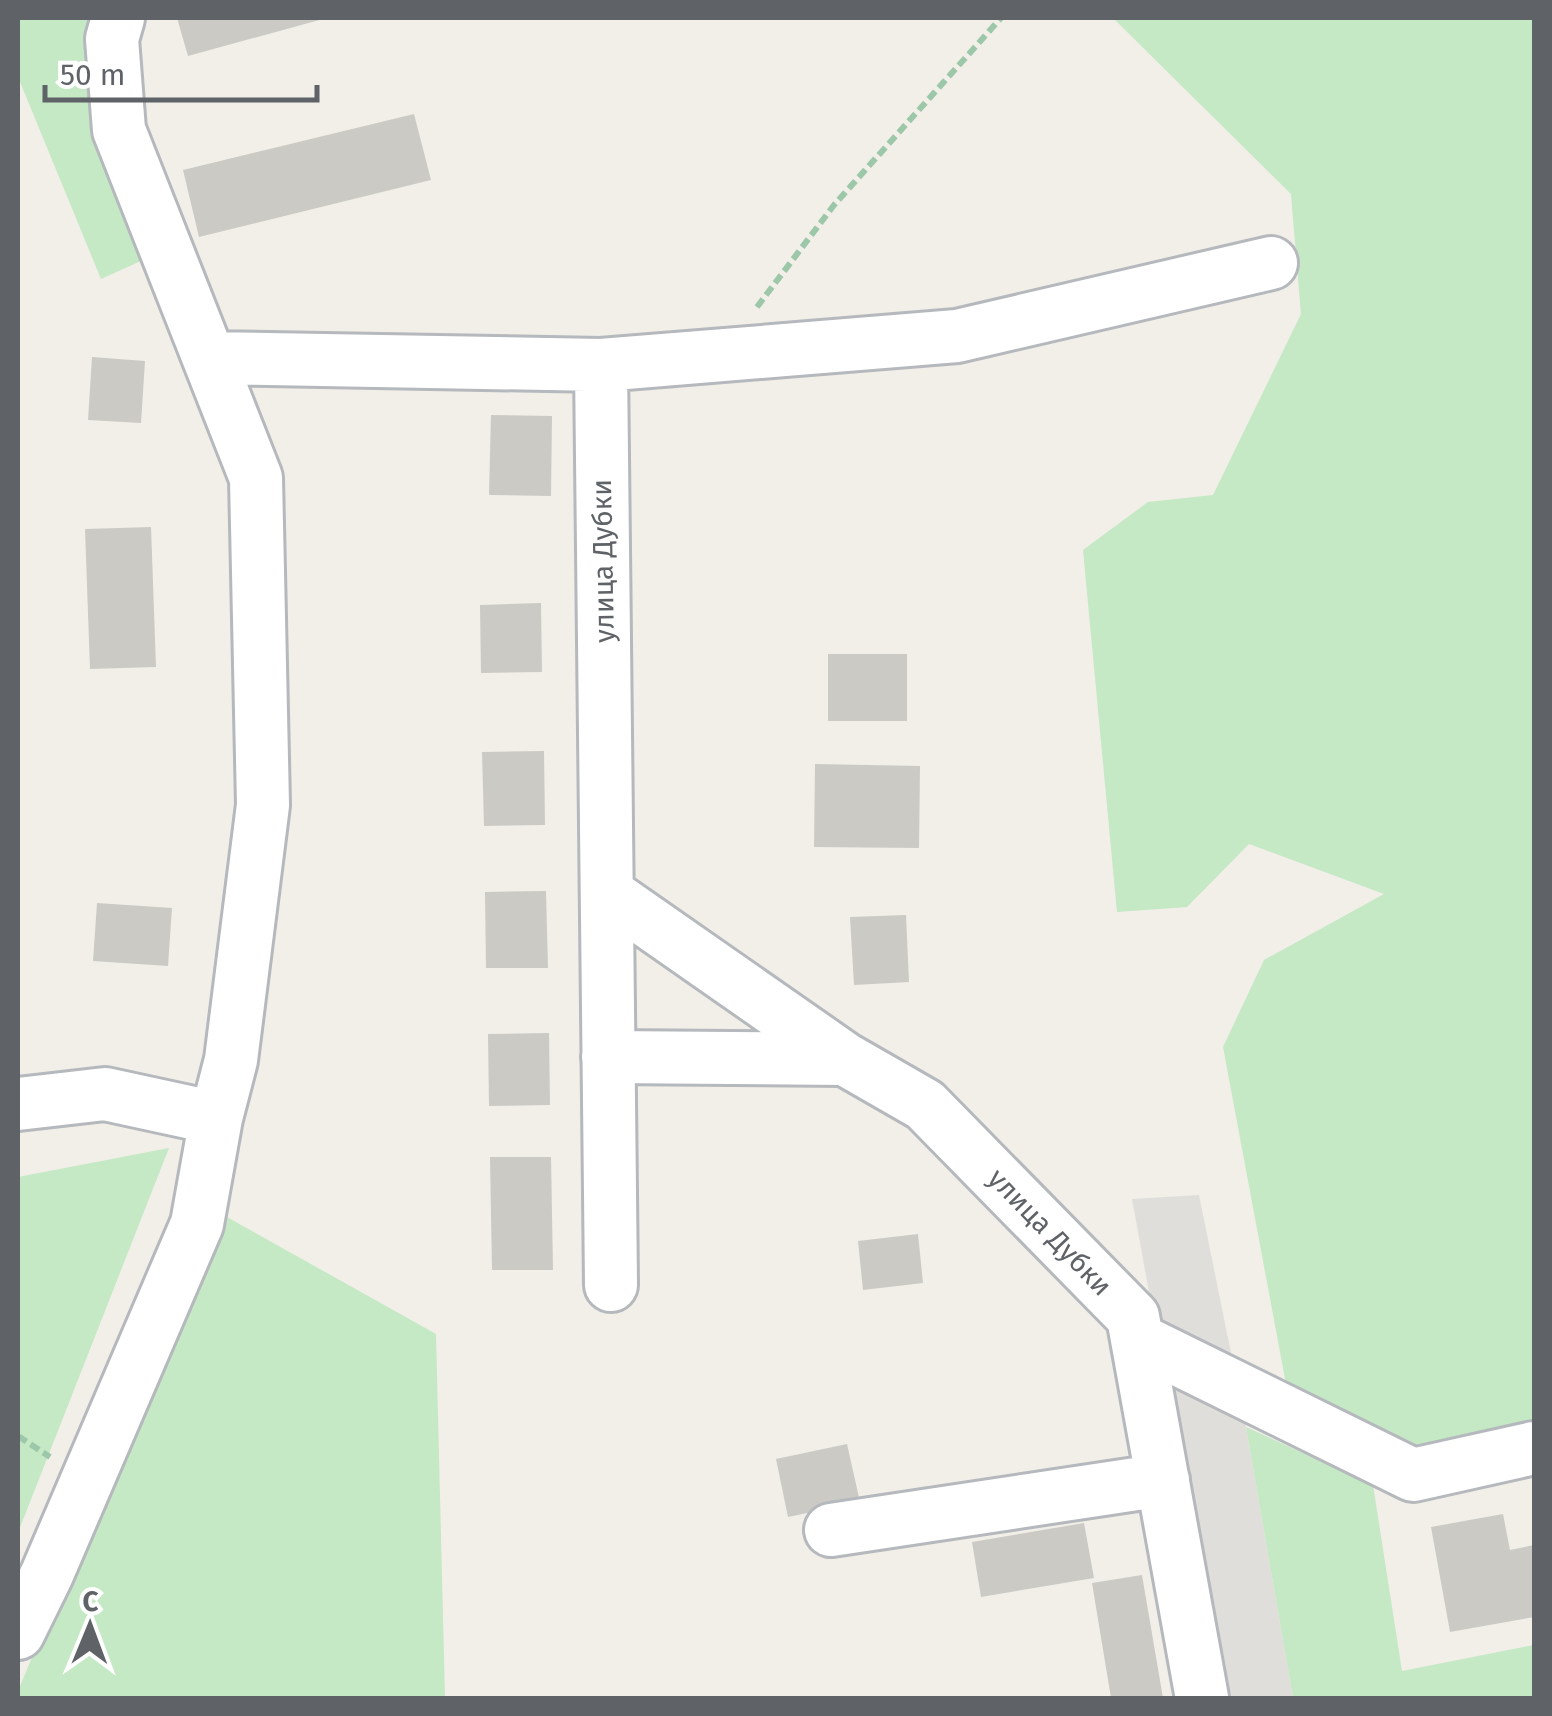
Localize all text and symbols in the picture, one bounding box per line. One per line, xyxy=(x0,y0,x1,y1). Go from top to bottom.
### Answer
scale bar xyxy=(45,40,318,102)
text: 50 m xyxy=(60,57,125,93)
street label: улица Дубки xyxy=(585,479,621,643)
street label: улица Дубки xyxy=(981,1162,1119,1302)
north arrow xyxy=(40,1576,140,1676)
text: С xyxy=(82,1585,99,1618)

